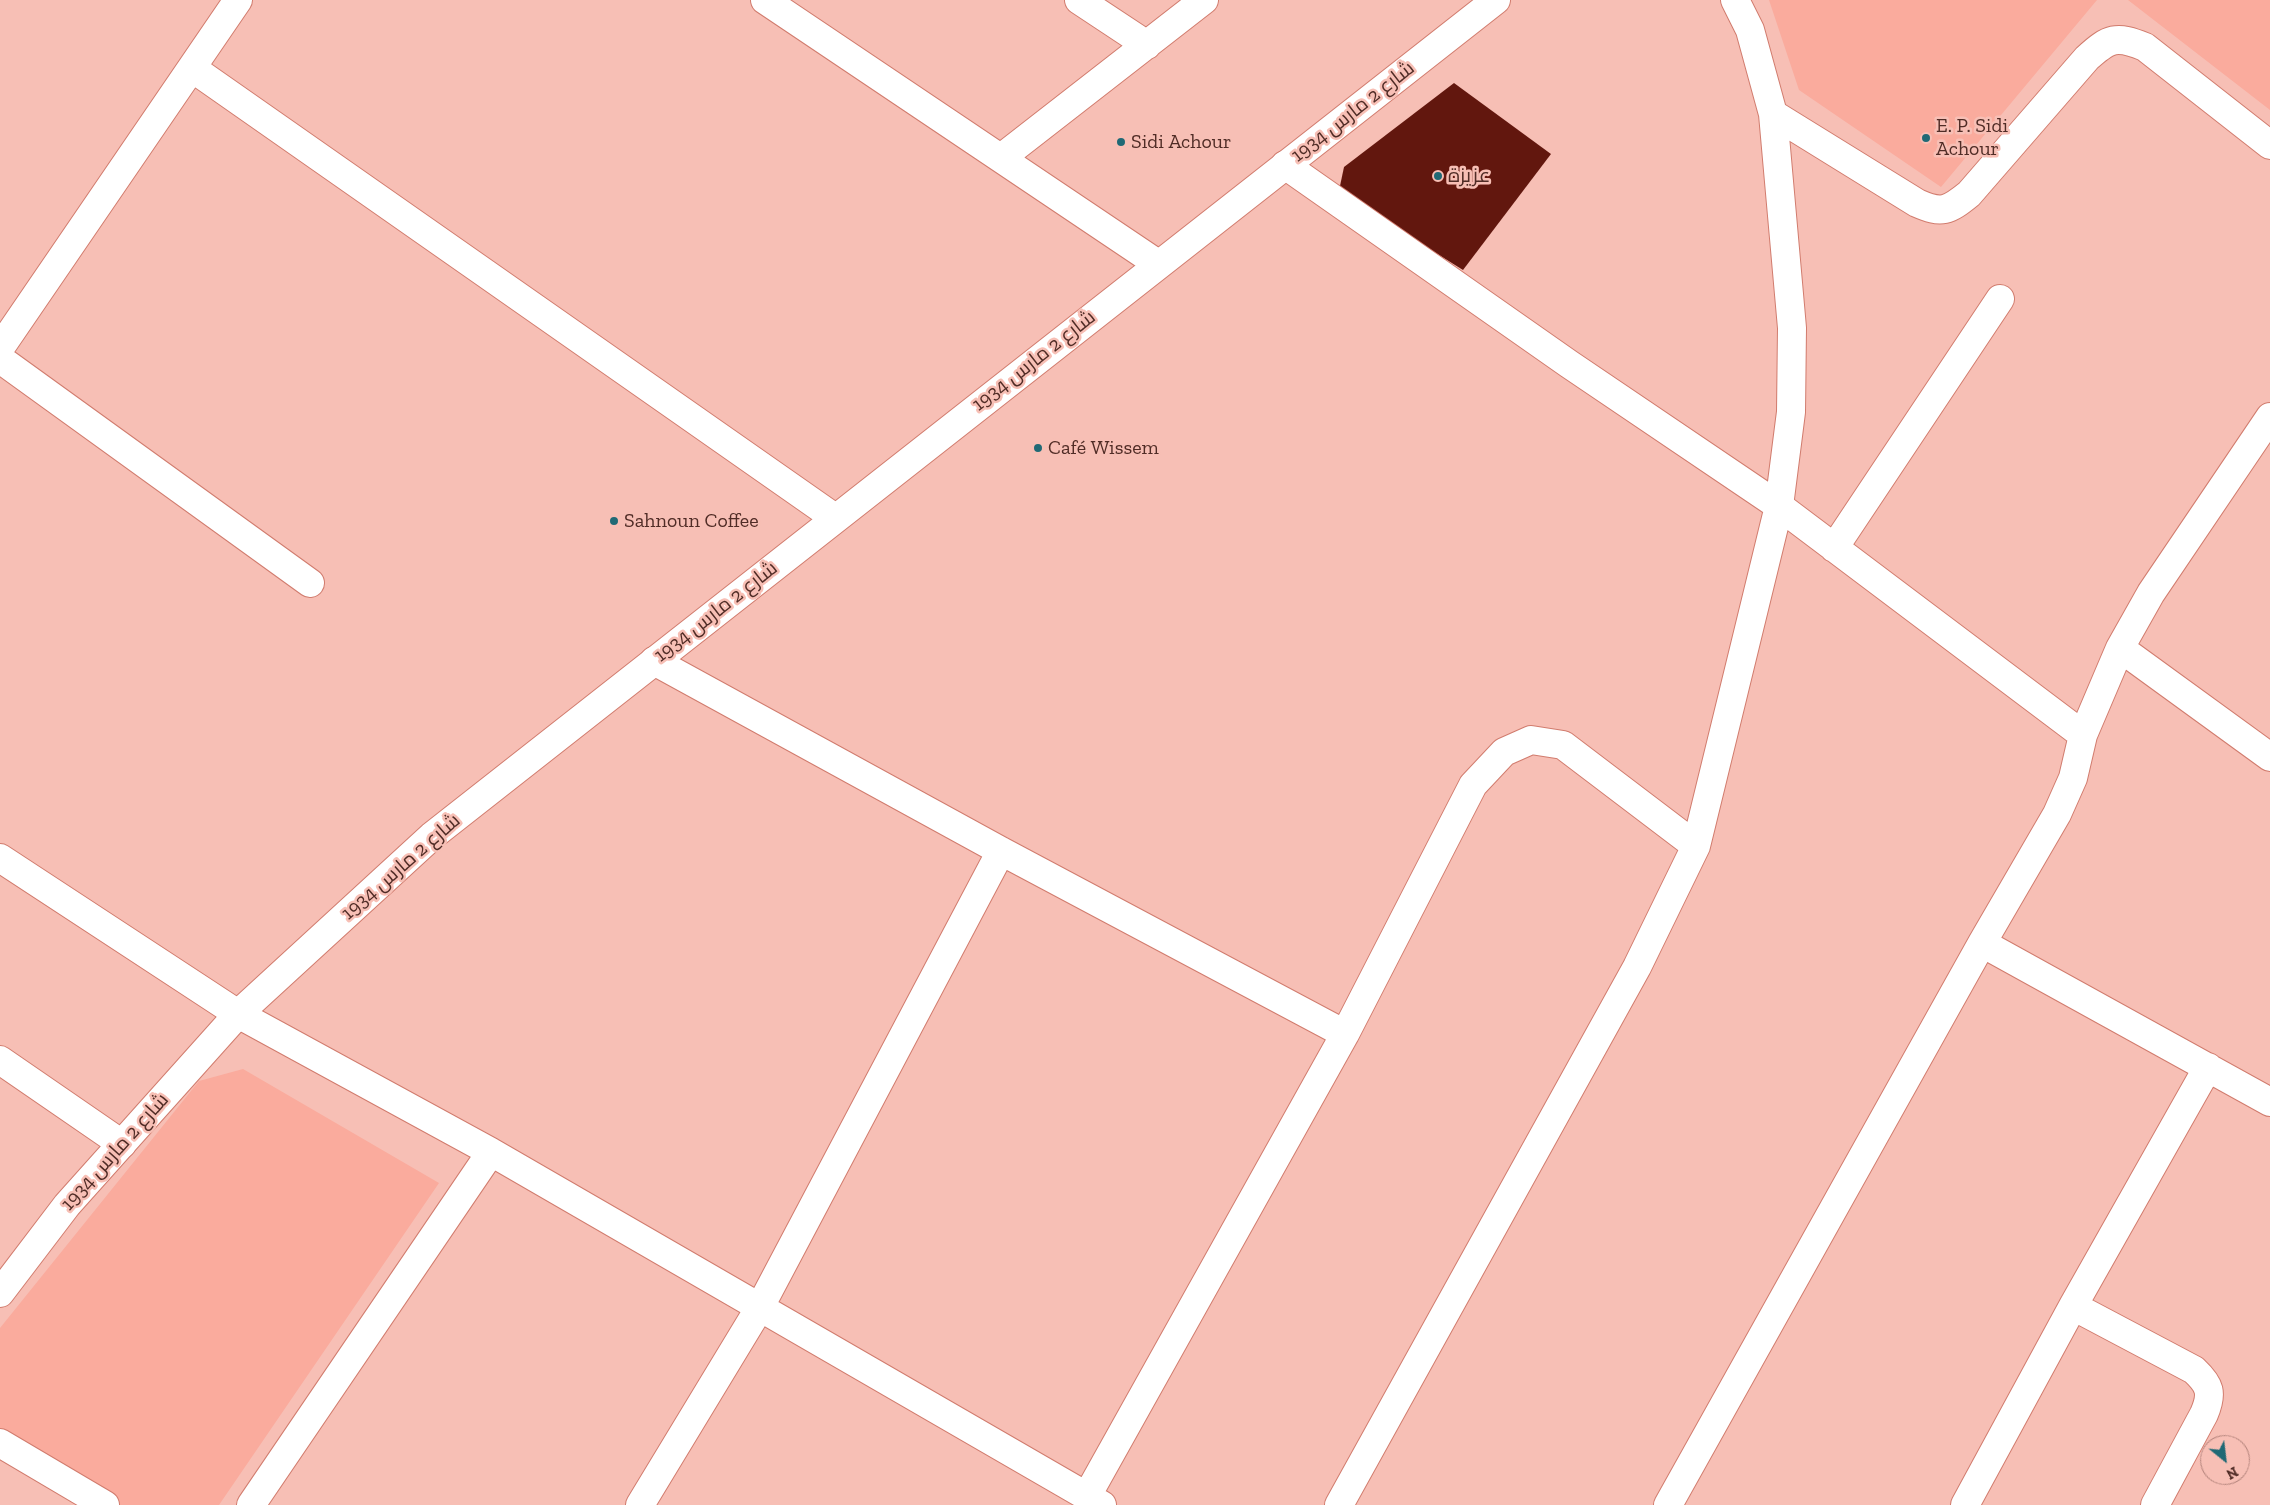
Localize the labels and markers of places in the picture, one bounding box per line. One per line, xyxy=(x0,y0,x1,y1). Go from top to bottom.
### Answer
place label: E. P. Sidi Achour xyxy=(1936,114,2008,161)
place label: Sidi Achour xyxy=(1131,130,1231,154)
marker: E. P. Sidi Achour xyxy=(1920,132,1932,144)
marker: Sidi Achour xyxy=(1115,136,1127,148)
place label: عزيزة xyxy=(1448,164,1490,188)
marker: عزيزة xyxy=(1432,170,1444,182)
place label: Café Wissem xyxy=(1048,436,1159,460)
marker: Café Wissem xyxy=(1032,442,1044,454)
place label: Sahnoun Coffee xyxy=(624,509,759,533)
marker: Sahnoun Coffee xyxy=(608,515,620,527)

